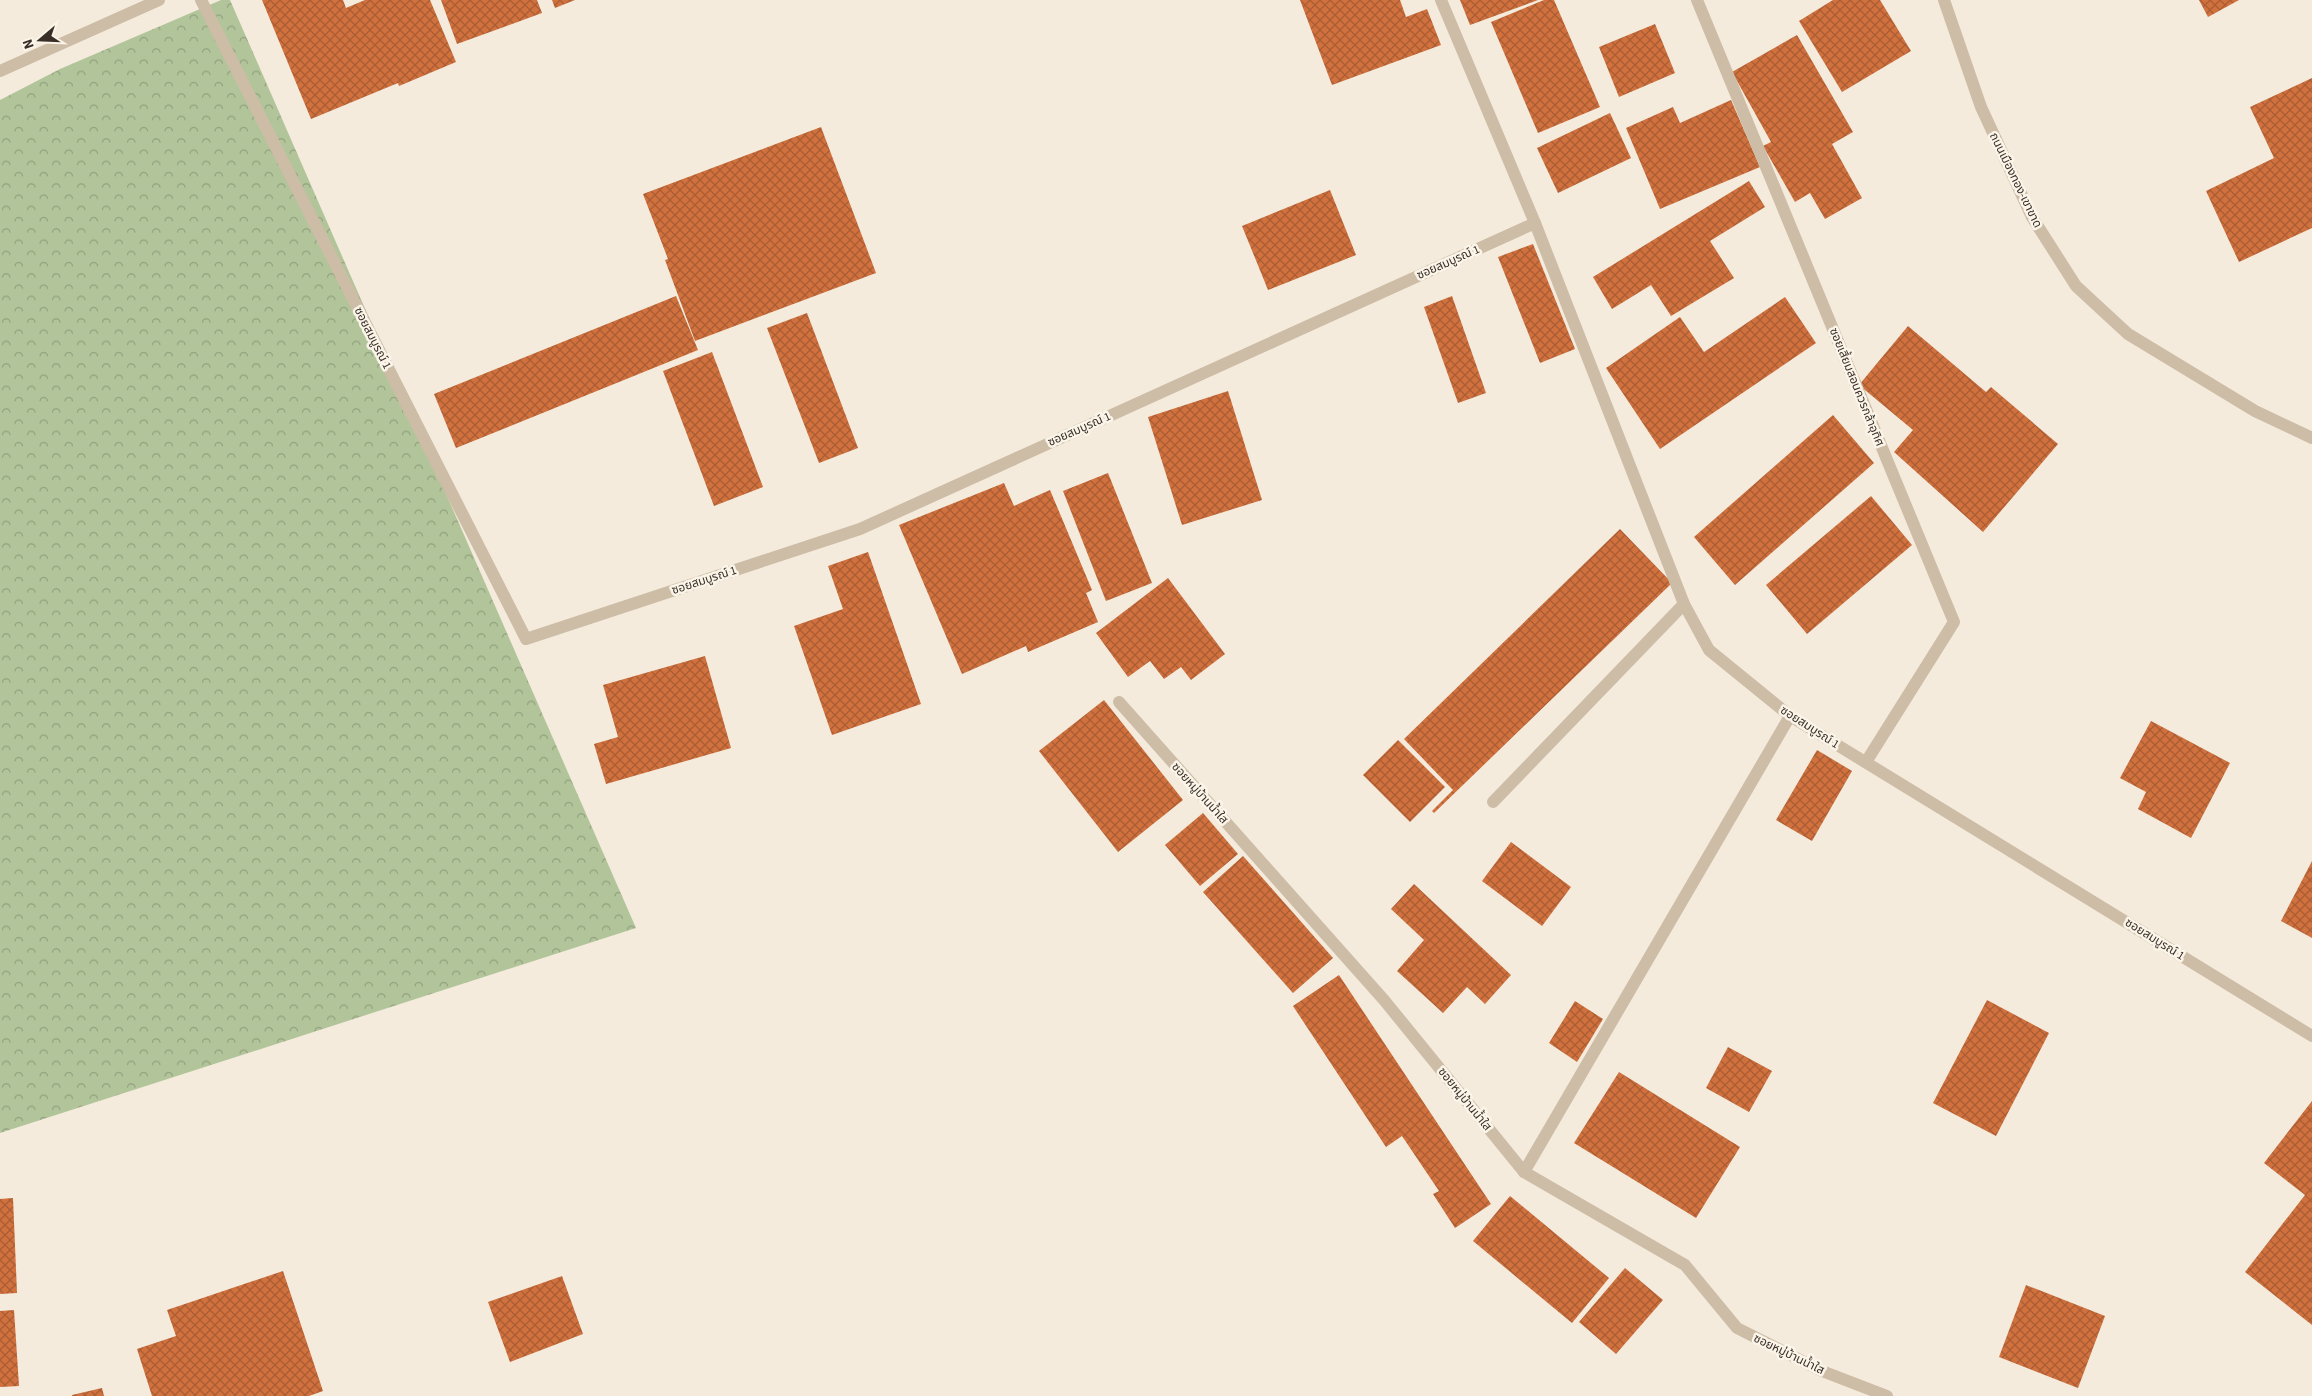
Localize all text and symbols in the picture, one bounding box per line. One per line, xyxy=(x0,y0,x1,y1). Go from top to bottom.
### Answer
north arrow xyxy=(15,15,65,65)
text: N xyxy=(18,36,40,52)
street label: ถนนเมืองทอง-เขาขาด xyxy=(1985,130,2046,231)
street label: ซอยสมบูรณ์ 1 xyxy=(1414,241,1482,284)
street label: ซอยสมบูรณ์ 1 xyxy=(350,304,395,372)
street label: ซอยเสี้ยมสอนควรกล้าอุทิศ xyxy=(1825,325,1889,449)
street label: ซอยสมบูรณ์ 1 xyxy=(1045,408,1113,451)
street label: ซอยสมบูรณ์ 1 xyxy=(670,562,739,599)
street label: ซอยสมบูรณ์ 1 xyxy=(1777,702,1843,753)
street label: ซอยหมู่บ้านน้ำใส xyxy=(1168,758,1233,828)
street label: ซอยสมบูรณ์ 1 xyxy=(2122,914,2188,964)
street label: ซอยหมู่บ้านน้ำใส xyxy=(1434,1063,1496,1135)
street label: ซอยหมู่บ้านน้ำใส xyxy=(1750,1329,1828,1379)

